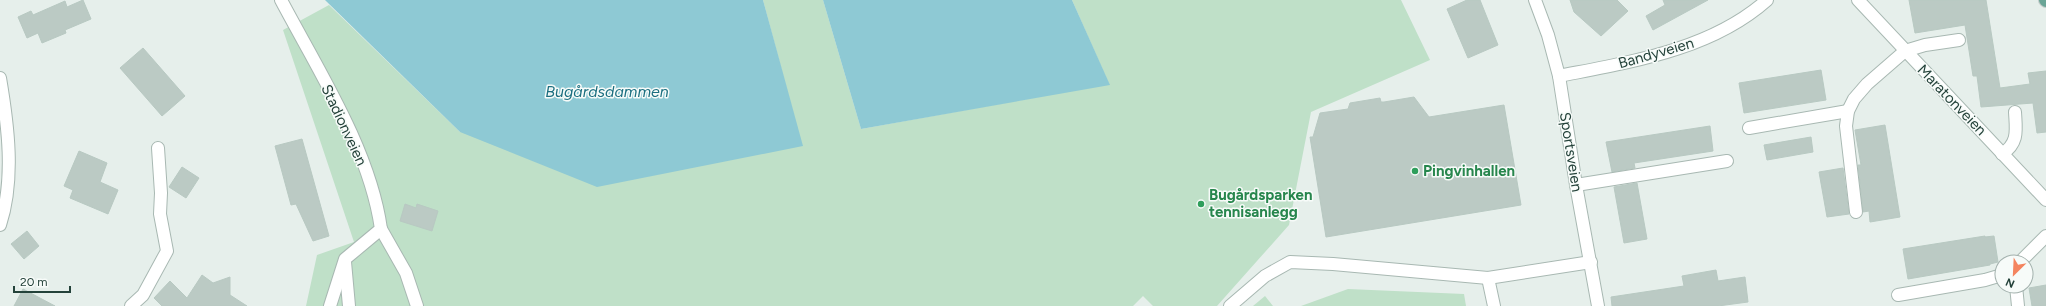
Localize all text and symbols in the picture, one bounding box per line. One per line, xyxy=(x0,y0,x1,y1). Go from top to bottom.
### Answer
street label: Bandyveien xyxy=(1616,34,1696,72)
street label: Maratonveien xyxy=(1914,61,1990,139)
street label: Stadionveien xyxy=(317,82,371,168)
water label: Bugårdsdammen xyxy=(545,82,669,101)
street label: Sportsveien xyxy=(1556,111,1586,193)
place label: Pingvinhallen xyxy=(1423,162,1515,180)
marker: Pingvinhallen xyxy=(1410,166,1420,176)
place label: Bugårdsparken tennisanlegg xyxy=(1209,186,1312,221)
marker: Bugårdsparken tennisanlegg xyxy=(1196,199,1206,209)
north arrow xyxy=(1994,254,2034,294)
scale bar xyxy=(14,268,70,294)
text: 20 m xyxy=(20,275,48,289)
text: N xyxy=(2004,275,2017,290)

